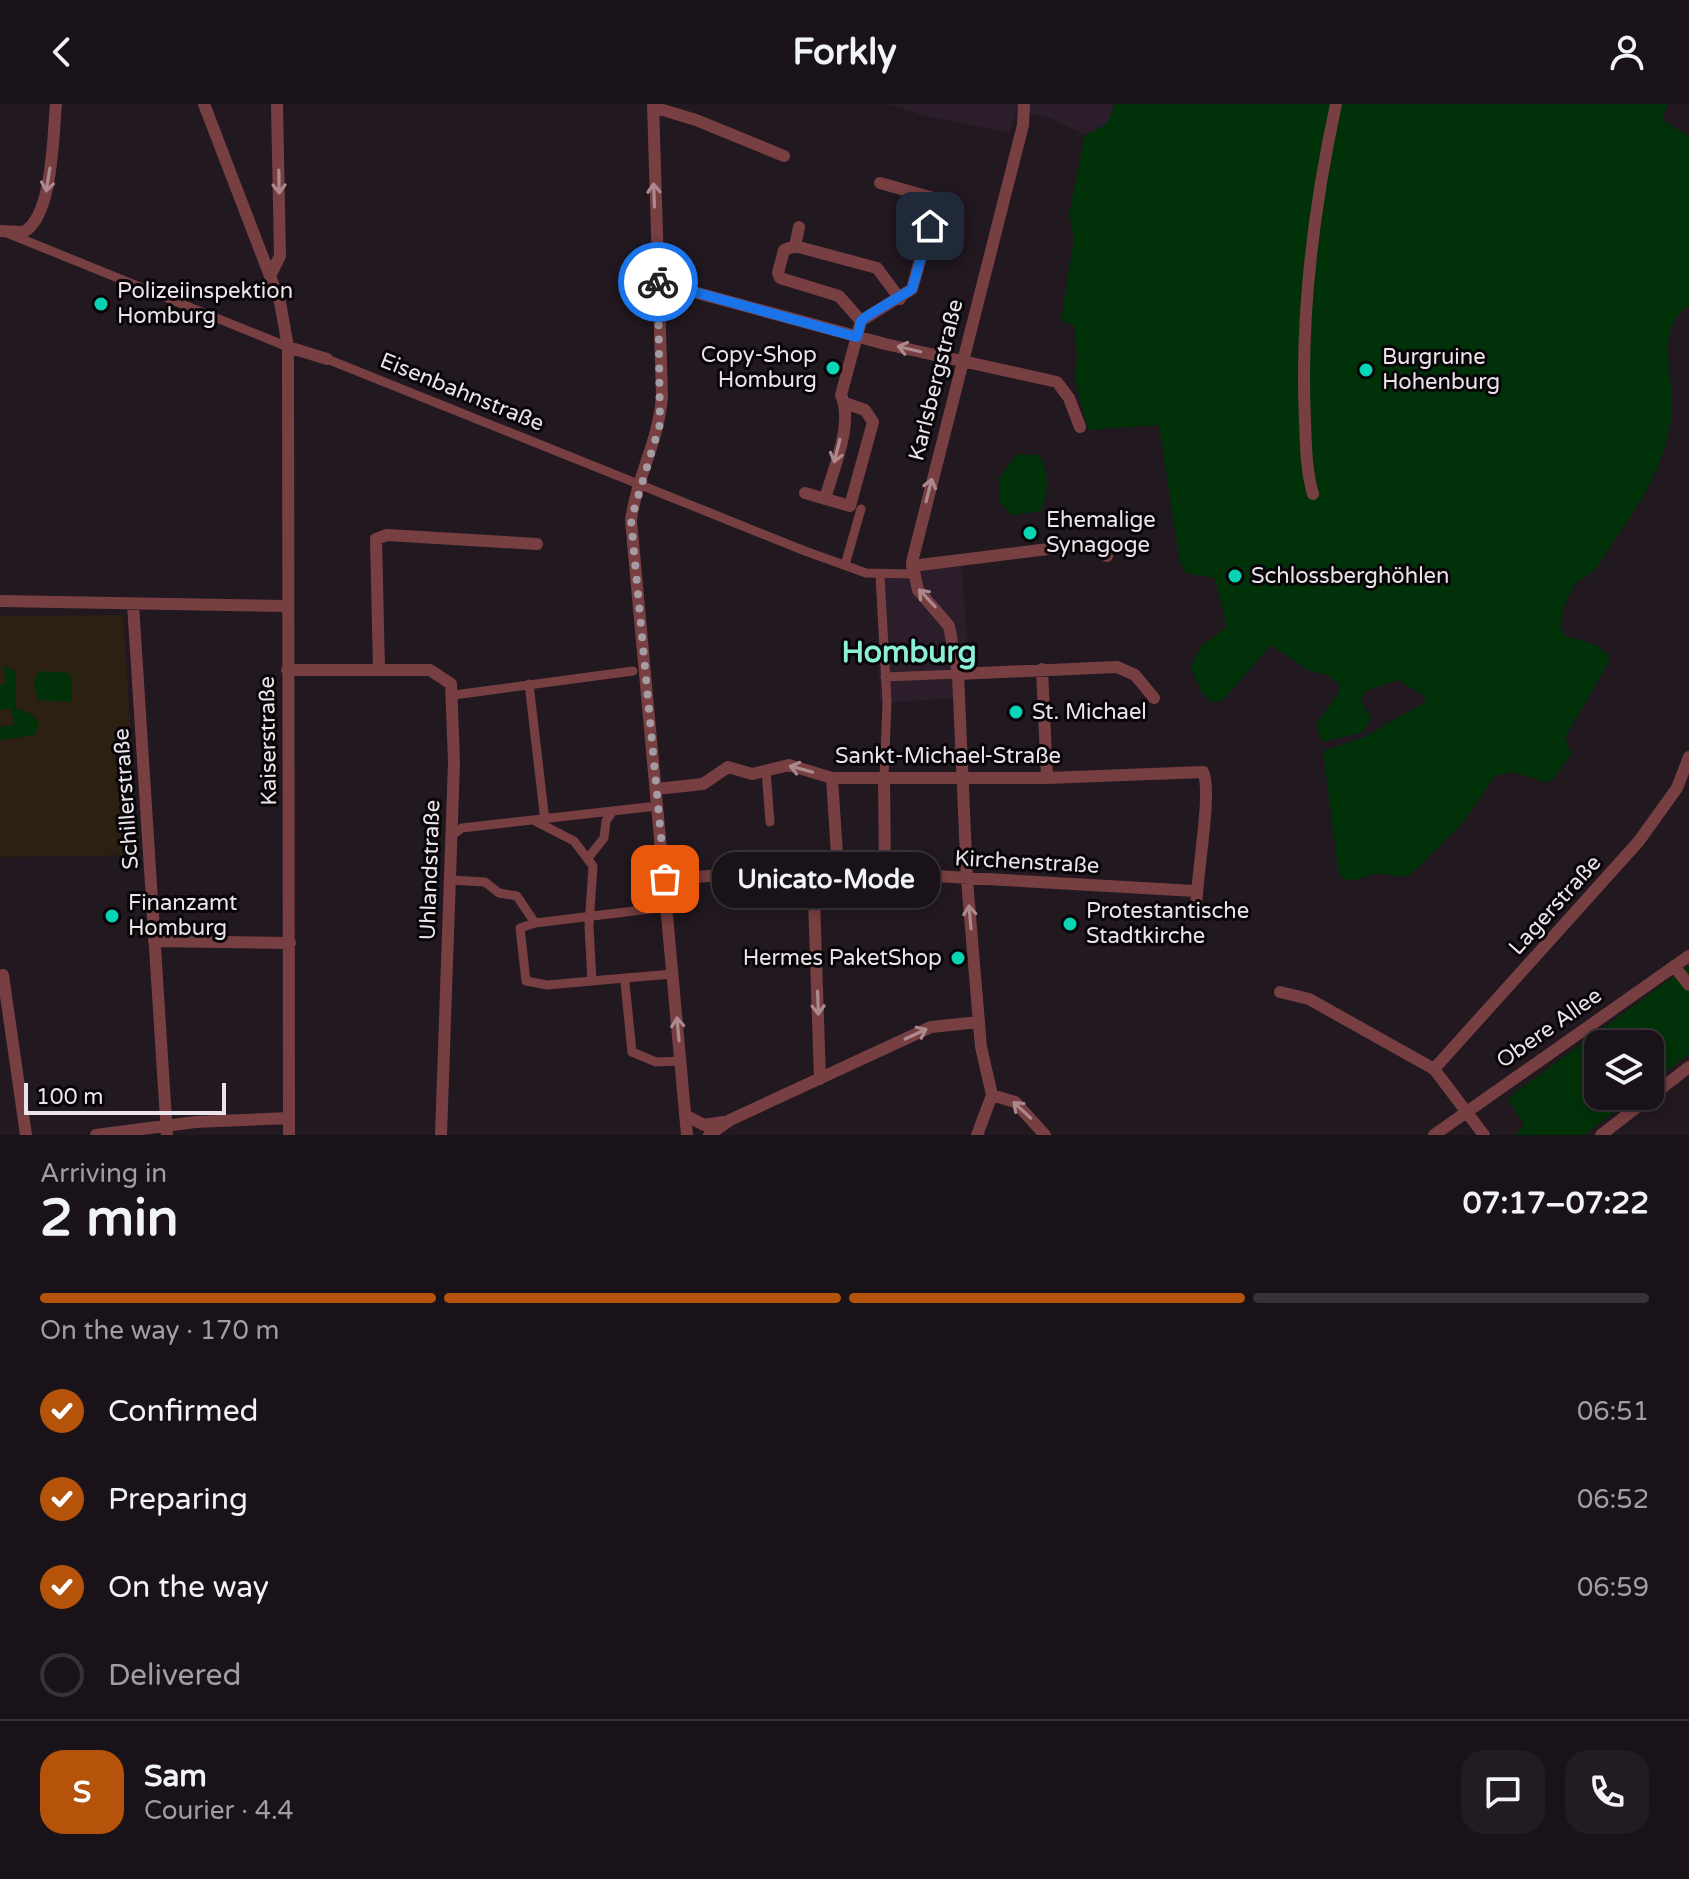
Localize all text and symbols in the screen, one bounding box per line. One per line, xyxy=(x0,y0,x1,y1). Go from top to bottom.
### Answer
icon: back xyxy=(40,30,84,74)
icon: person xyxy=(1605,30,1649,74)
text: Forkly xyxy=(792,31,897,74)
one-way arrow xyxy=(39,167,54,192)
one-way arrow xyxy=(271,168,286,195)
one-way arrow xyxy=(646,182,661,209)
pin xyxy=(896,192,964,260)
icon: home xyxy=(908,204,952,248)
courier xyxy=(618,242,698,322)
icon: bike xyxy=(636,260,680,304)
place label: Polizeiinspektion Homburg xyxy=(117,278,293,329)
marker: Polizeiinspektion Homburg xyxy=(92,295,110,313)
street label: Karlsbergstraße xyxy=(903,297,969,463)
one-way arrow xyxy=(897,341,922,356)
place label: Copy-Shop Homburg xyxy=(701,342,817,393)
place label: Burgruine Hohenburg xyxy=(1382,344,1500,395)
street label: Eisenbahnstraße xyxy=(376,347,548,437)
marker: Copy-Shop Homburg xyxy=(824,359,842,377)
marker: Burgruine Hohenburg xyxy=(1357,361,1375,379)
one-way arrow xyxy=(829,438,844,464)
one-way arrow xyxy=(922,478,937,504)
place label: Ehemalige Synagoge xyxy=(1046,507,1156,558)
marker: Ehemalige Synagoge xyxy=(1021,524,1039,542)
place label: Schlossberghöhlen xyxy=(1251,563,1449,589)
marker: Schlossberghöhlen xyxy=(1226,567,1244,585)
one-way arrow xyxy=(917,588,936,608)
district label: Homburg xyxy=(841,634,977,671)
street label: Kaiserstraße xyxy=(254,676,282,806)
place label: St. Michael xyxy=(1032,699,1147,725)
marker: St. Michael xyxy=(1007,703,1025,721)
street label: Schillerstraße xyxy=(108,728,144,870)
street label: Sankt-Michael-Straße xyxy=(835,743,1061,769)
one-way arrow xyxy=(789,760,815,775)
street label: Uhlandstraße xyxy=(415,799,445,941)
pin xyxy=(631,845,699,913)
street label: Kirchenstraße xyxy=(954,845,1100,879)
street label: Lagerstraße xyxy=(1503,850,1607,960)
callout: Unicato-Mode xyxy=(713,851,941,907)
icon: bag xyxy=(643,857,687,901)
text: Unicato-Mode xyxy=(737,864,915,895)
place label: Finanzamt Homburg xyxy=(128,890,237,941)
place label: Protestantische Stadtkirche xyxy=(1086,898,1249,949)
one-way arrow xyxy=(962,904,977,930)
marker: Finanzamt Homburg xyxy=(103,907,121,925)
marker: Protestantische Stadtkirche xyxy=(1061,915,1079,933)
place label: Hermes PaketShop xyxy=(743,945,942,971)
marker: Hermes PaketShop xyxy=(949,949,967,967)
street label: Obere Allee xyxy=(1491,982,1607,1074)
one-way arrow xyxy=(810,989,825,1016)
one-way arrow xyxy=(670,1016,685,1043)
one-way arrow xyxy=(904,1026,928,1041)
map controls xyxy=(1584,1030,1664,1110)
button: layers xyxy=(1584,1030,1664,1110)
scale bar xyxy=(24,1079,226,1115)
text: 100 m xyxy=(36,1084,103,1110)
one-way arrow xyxy=(1012,1100,1032,1119)
text: Arriving in xyxy=(40,1158,167,1189)
text: 07:17–07:22 xyxy=(1463,1185,1649,1222)
text: 2 min xyxy=(40,1187,179,1250)
text: On the way · 170 m xyxy=(40,1315,279,1346)
icon: check xyxy=(40,1389,84,1433)
text: Confirmed xyxy=(108,1393,259,1430)
text: 06:51 xyxy=(1577,1396,1649,1427)
icon: check xyxy=(40,1477,84,1521)
text: Preparing xyxy=(108,1481,248,1518)
text: 06:52 xyxy=(1577,1484,1649,1515)
icon: check xyxy=(40,1565,84,1609)
text: On the way xyxy=(108,1569,269,1606)
text: 06:59 xyxy=(1577,1572,1649,1603)
text: Delivered xyxy=(108,1657,242,1694)
button: chat xyxy=(1461,1750,1545,1834)
button: phone xyxy=(1565,1750,1649,1834)
text: Sam xyxy=(144,1758,207,1795)
text: S xyxy=(73,1774,91,1811)
text: Courier · 4.4 xyxy=(144,1795,294,1826)

